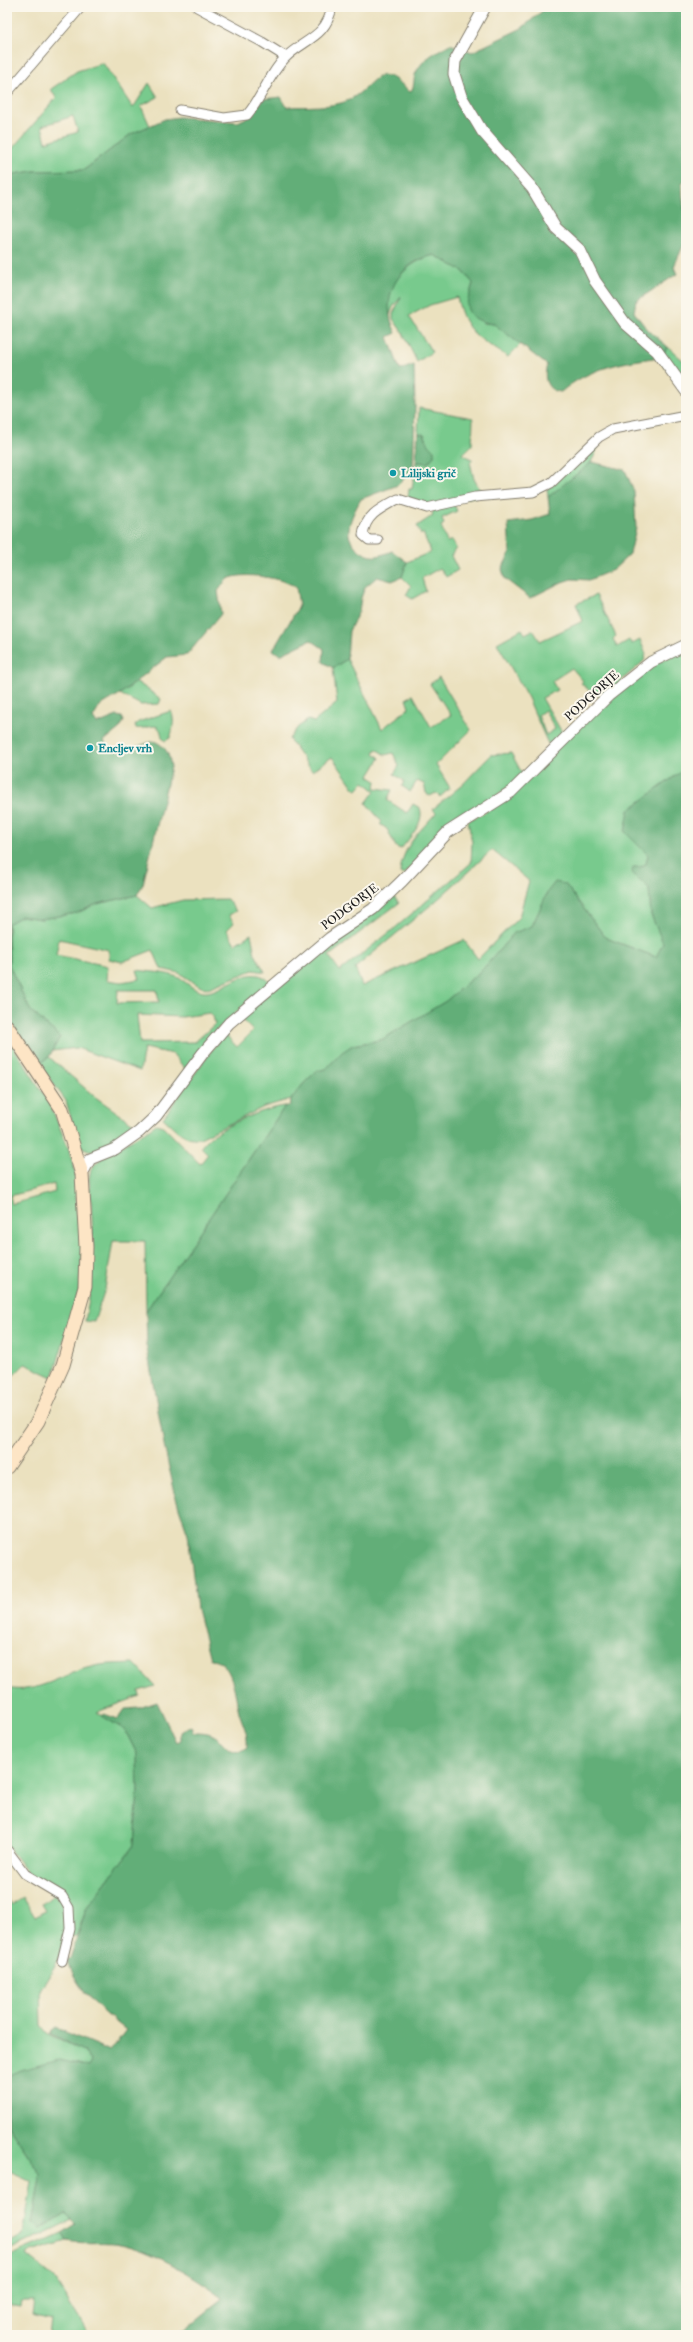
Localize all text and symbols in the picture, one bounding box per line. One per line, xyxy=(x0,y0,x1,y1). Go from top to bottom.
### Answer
place label: Lilijski grič xyxy=(401,466,456,481)
marker: Lilijski grič xyxy=(388,468,398,478)
street label: PODGORJE xyxy=(562,667,623,724)
place label: Encljev vrh xyxy=(98,741,153,756)
marker: Encljev vrh xyxy=(85,743,95,753)
street label: PODGORJE xyxy=(318,880,382,933)

